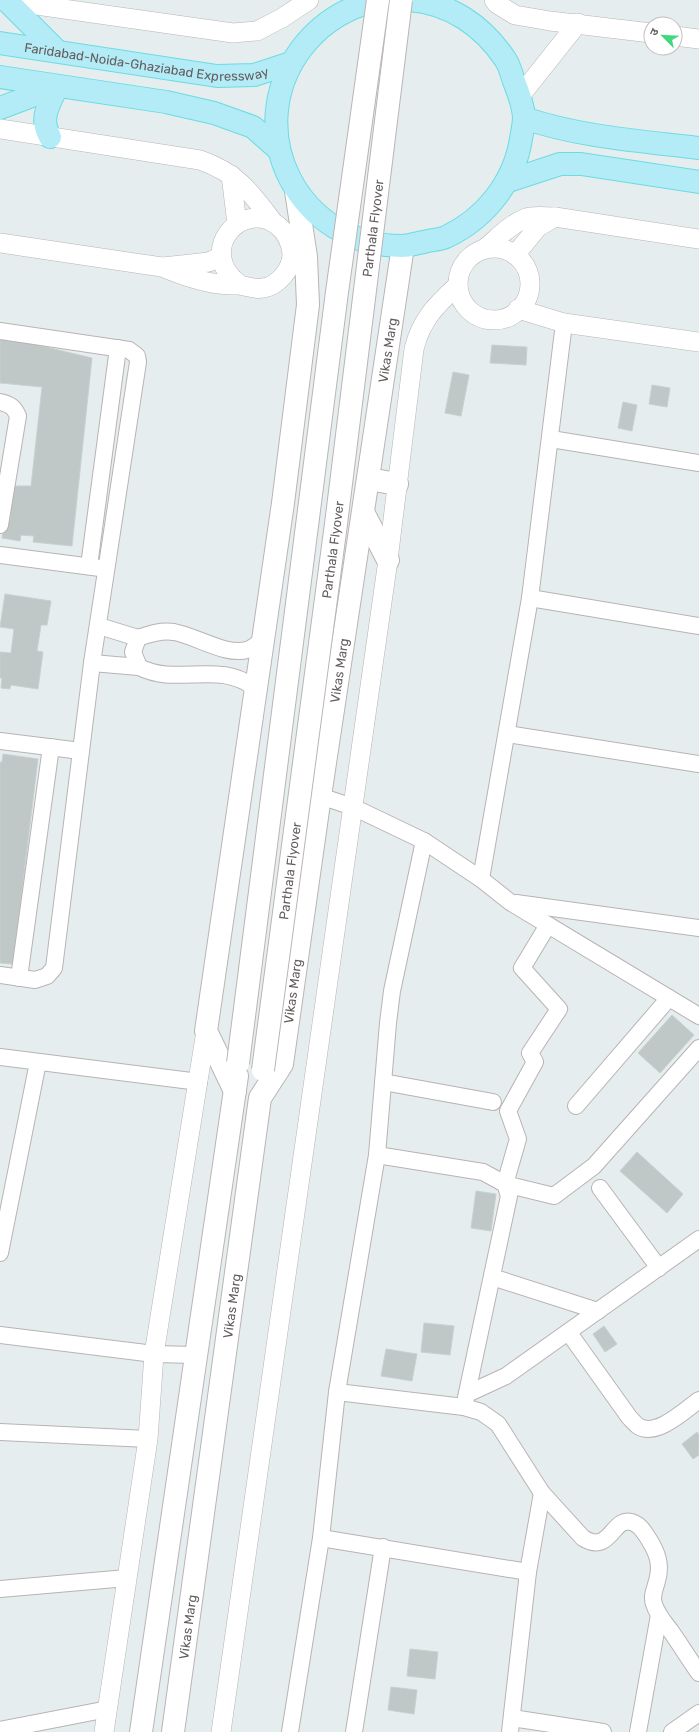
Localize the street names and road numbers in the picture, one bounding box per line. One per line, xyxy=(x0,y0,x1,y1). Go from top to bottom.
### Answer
street label: Faridabad-Noida-Ghaziabad Expressway xyxy=(23,39,270,84)
street label: Parthala Flyover xyxy=(359,178,386,278)
street label: Vikas Marg xyxy=(375,317,401,384)
street label: Parthala Flyover xyxy=(319,500,346,599)
street label: Vikas Marg xyxy=(327,637,352,704)
street label: Parthala Flyover xyxy=(276,821,304,920)
street label: Vikas Marg xyxy=(280,958,305,1025)
street label: Vikas Marg xyxy=(220,1273,244,1339)
street label: Vikas Marg xyxy=(176,1594,200,1660)

